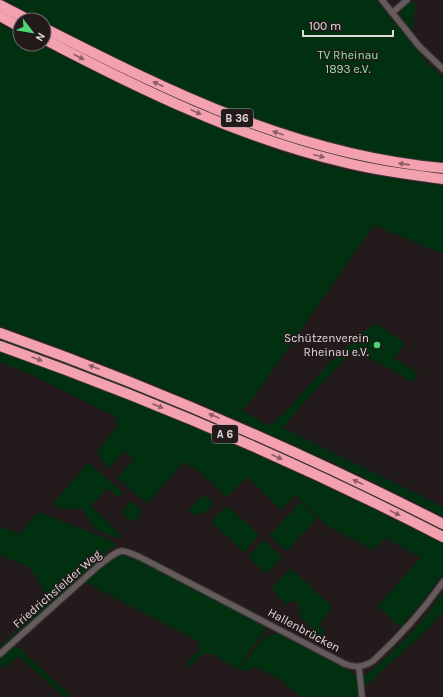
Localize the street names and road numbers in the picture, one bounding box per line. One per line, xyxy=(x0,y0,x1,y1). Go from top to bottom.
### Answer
road number: B 36 xyxy=(221,109,253,127)
road number: A 6 xyxy=(212,425,238,443)
street label: Friedrichsfelder Weg xyxy=(10,547,104,631)
street label: Hallenbrücken xyxy=(265,605,343,655)

